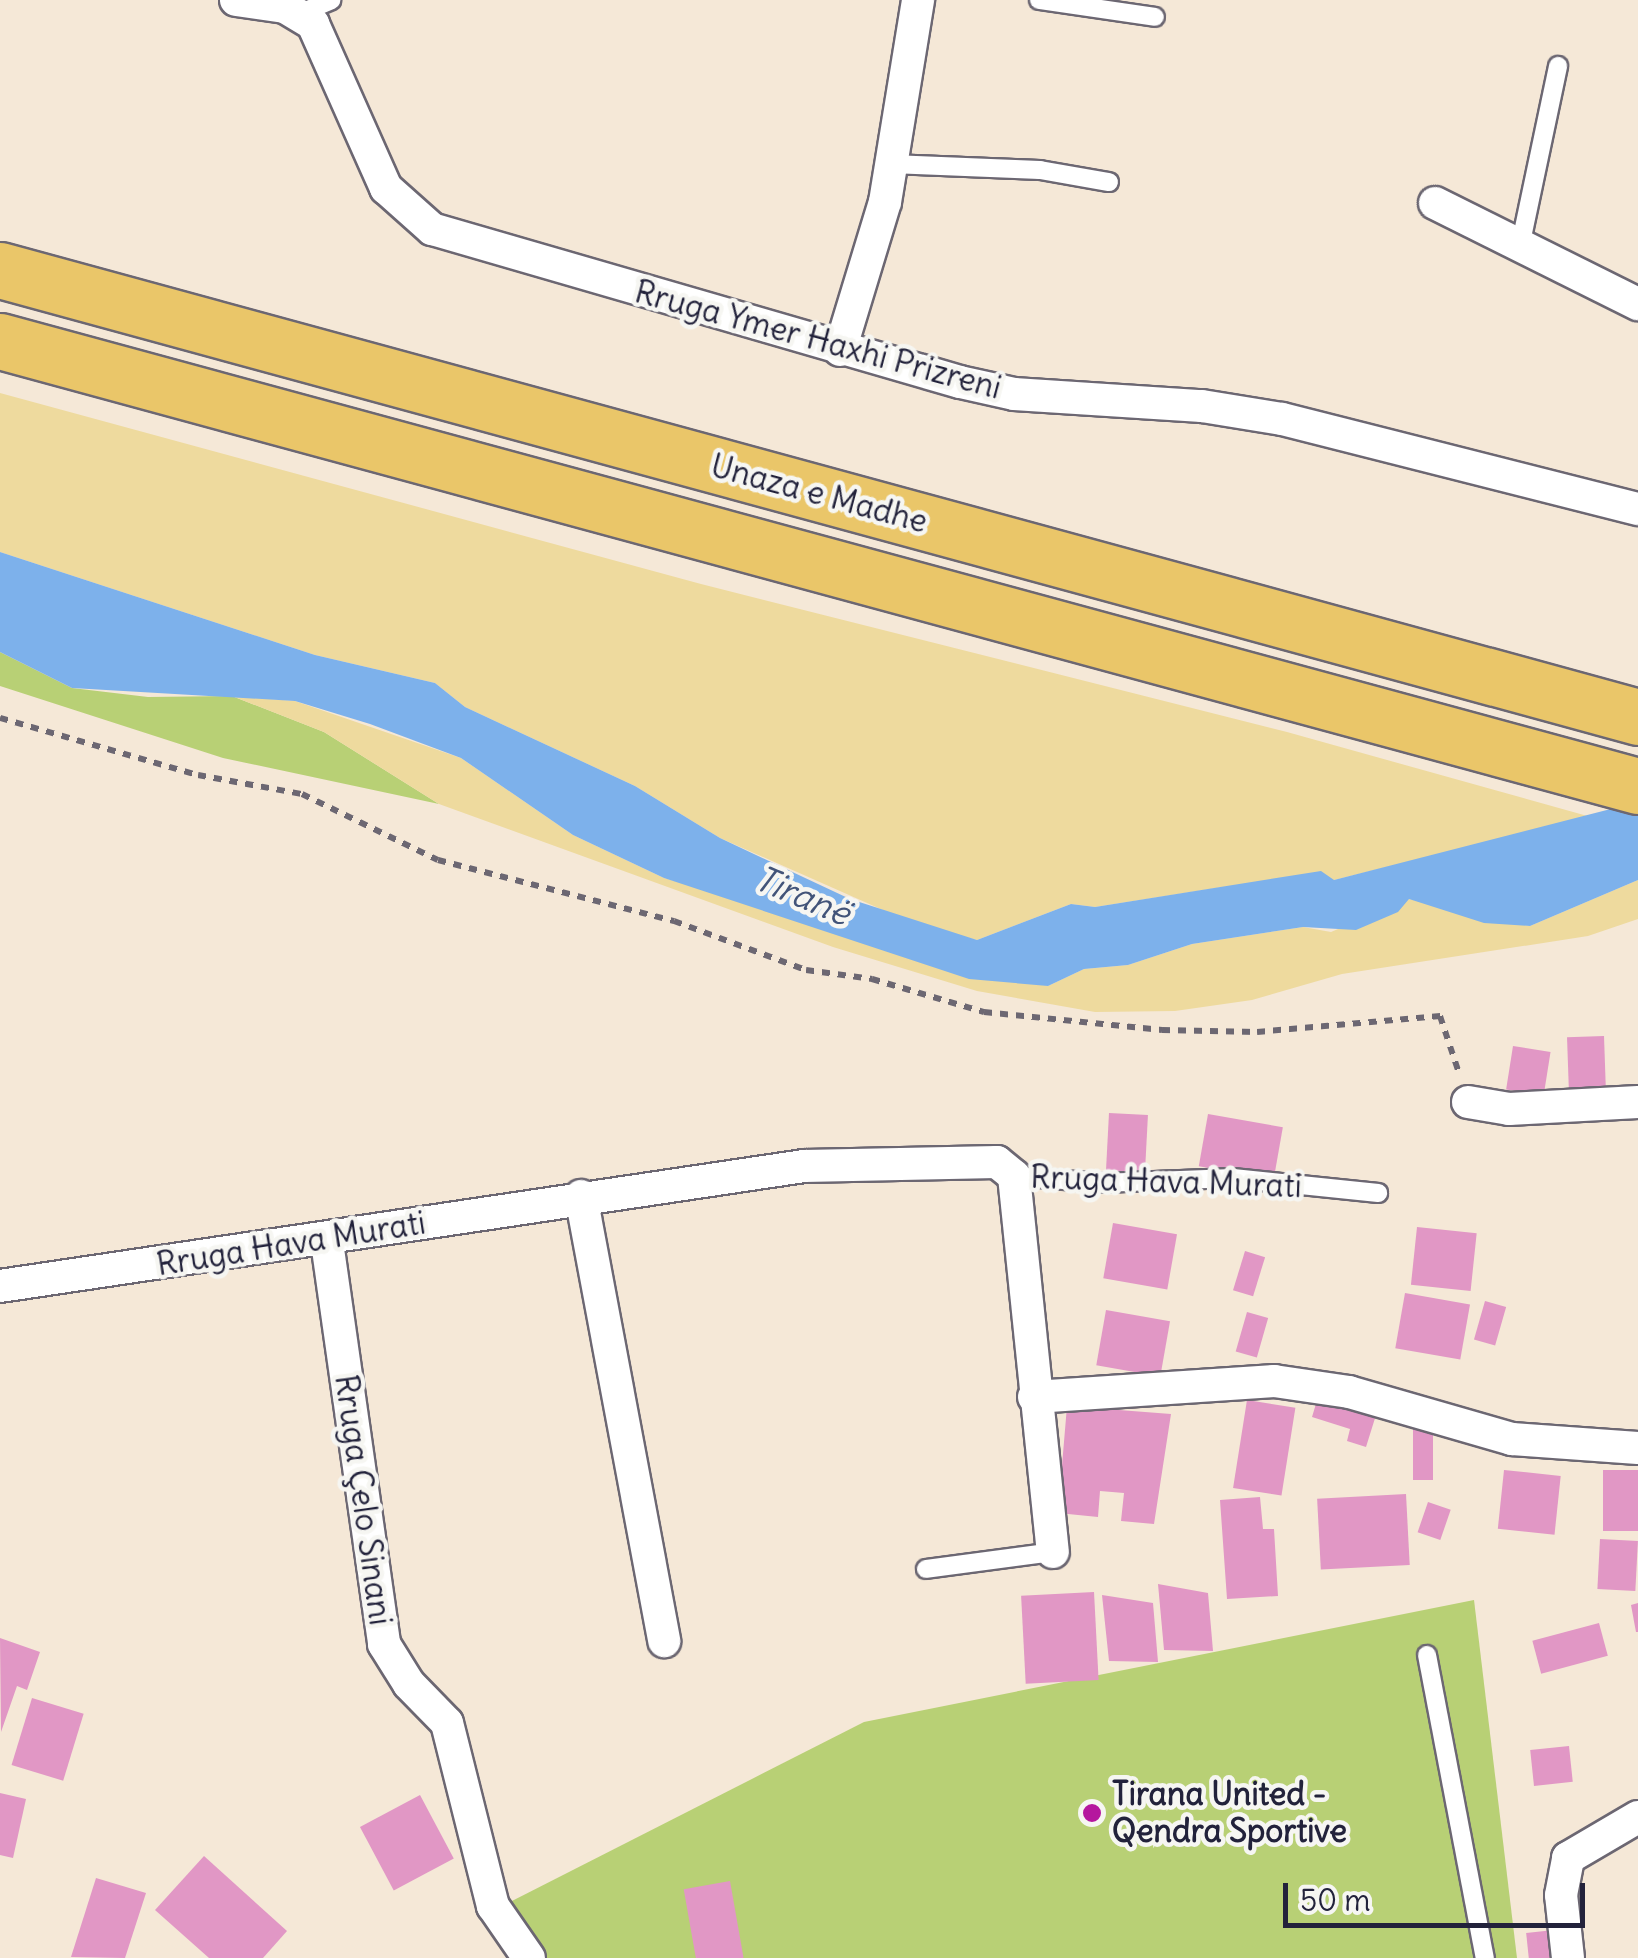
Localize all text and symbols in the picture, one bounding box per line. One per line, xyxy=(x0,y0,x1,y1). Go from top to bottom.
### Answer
street label: Rruga Ymer Haxhi Prizreni xyxy=(631,273,1005,407)
street label: Unaza e Madhe xyxy=(707,447,931,541)
water label: Tiranë xyxy=(749,856,857,934)
street label: Rruga Hava Murati xyxy=(1030,1158,1302,1206)
street label: Rruga Hava Murati xyxy=(154,1204,428,1284)
street label: Rruga Çelo Sinani xyxy=(326,1372,400,1628)
place label: Tirana United - Qendra Sportive xyxy=(1112,1776,1347,1851)
marker: Tirana United - Qendra Sportive xyxy=(1081,1802,1103,1824)
scale bar xyxy=(1288,1863,1590,1925)
text: 50 m xyxy=(1300,1881,1370,1919)

